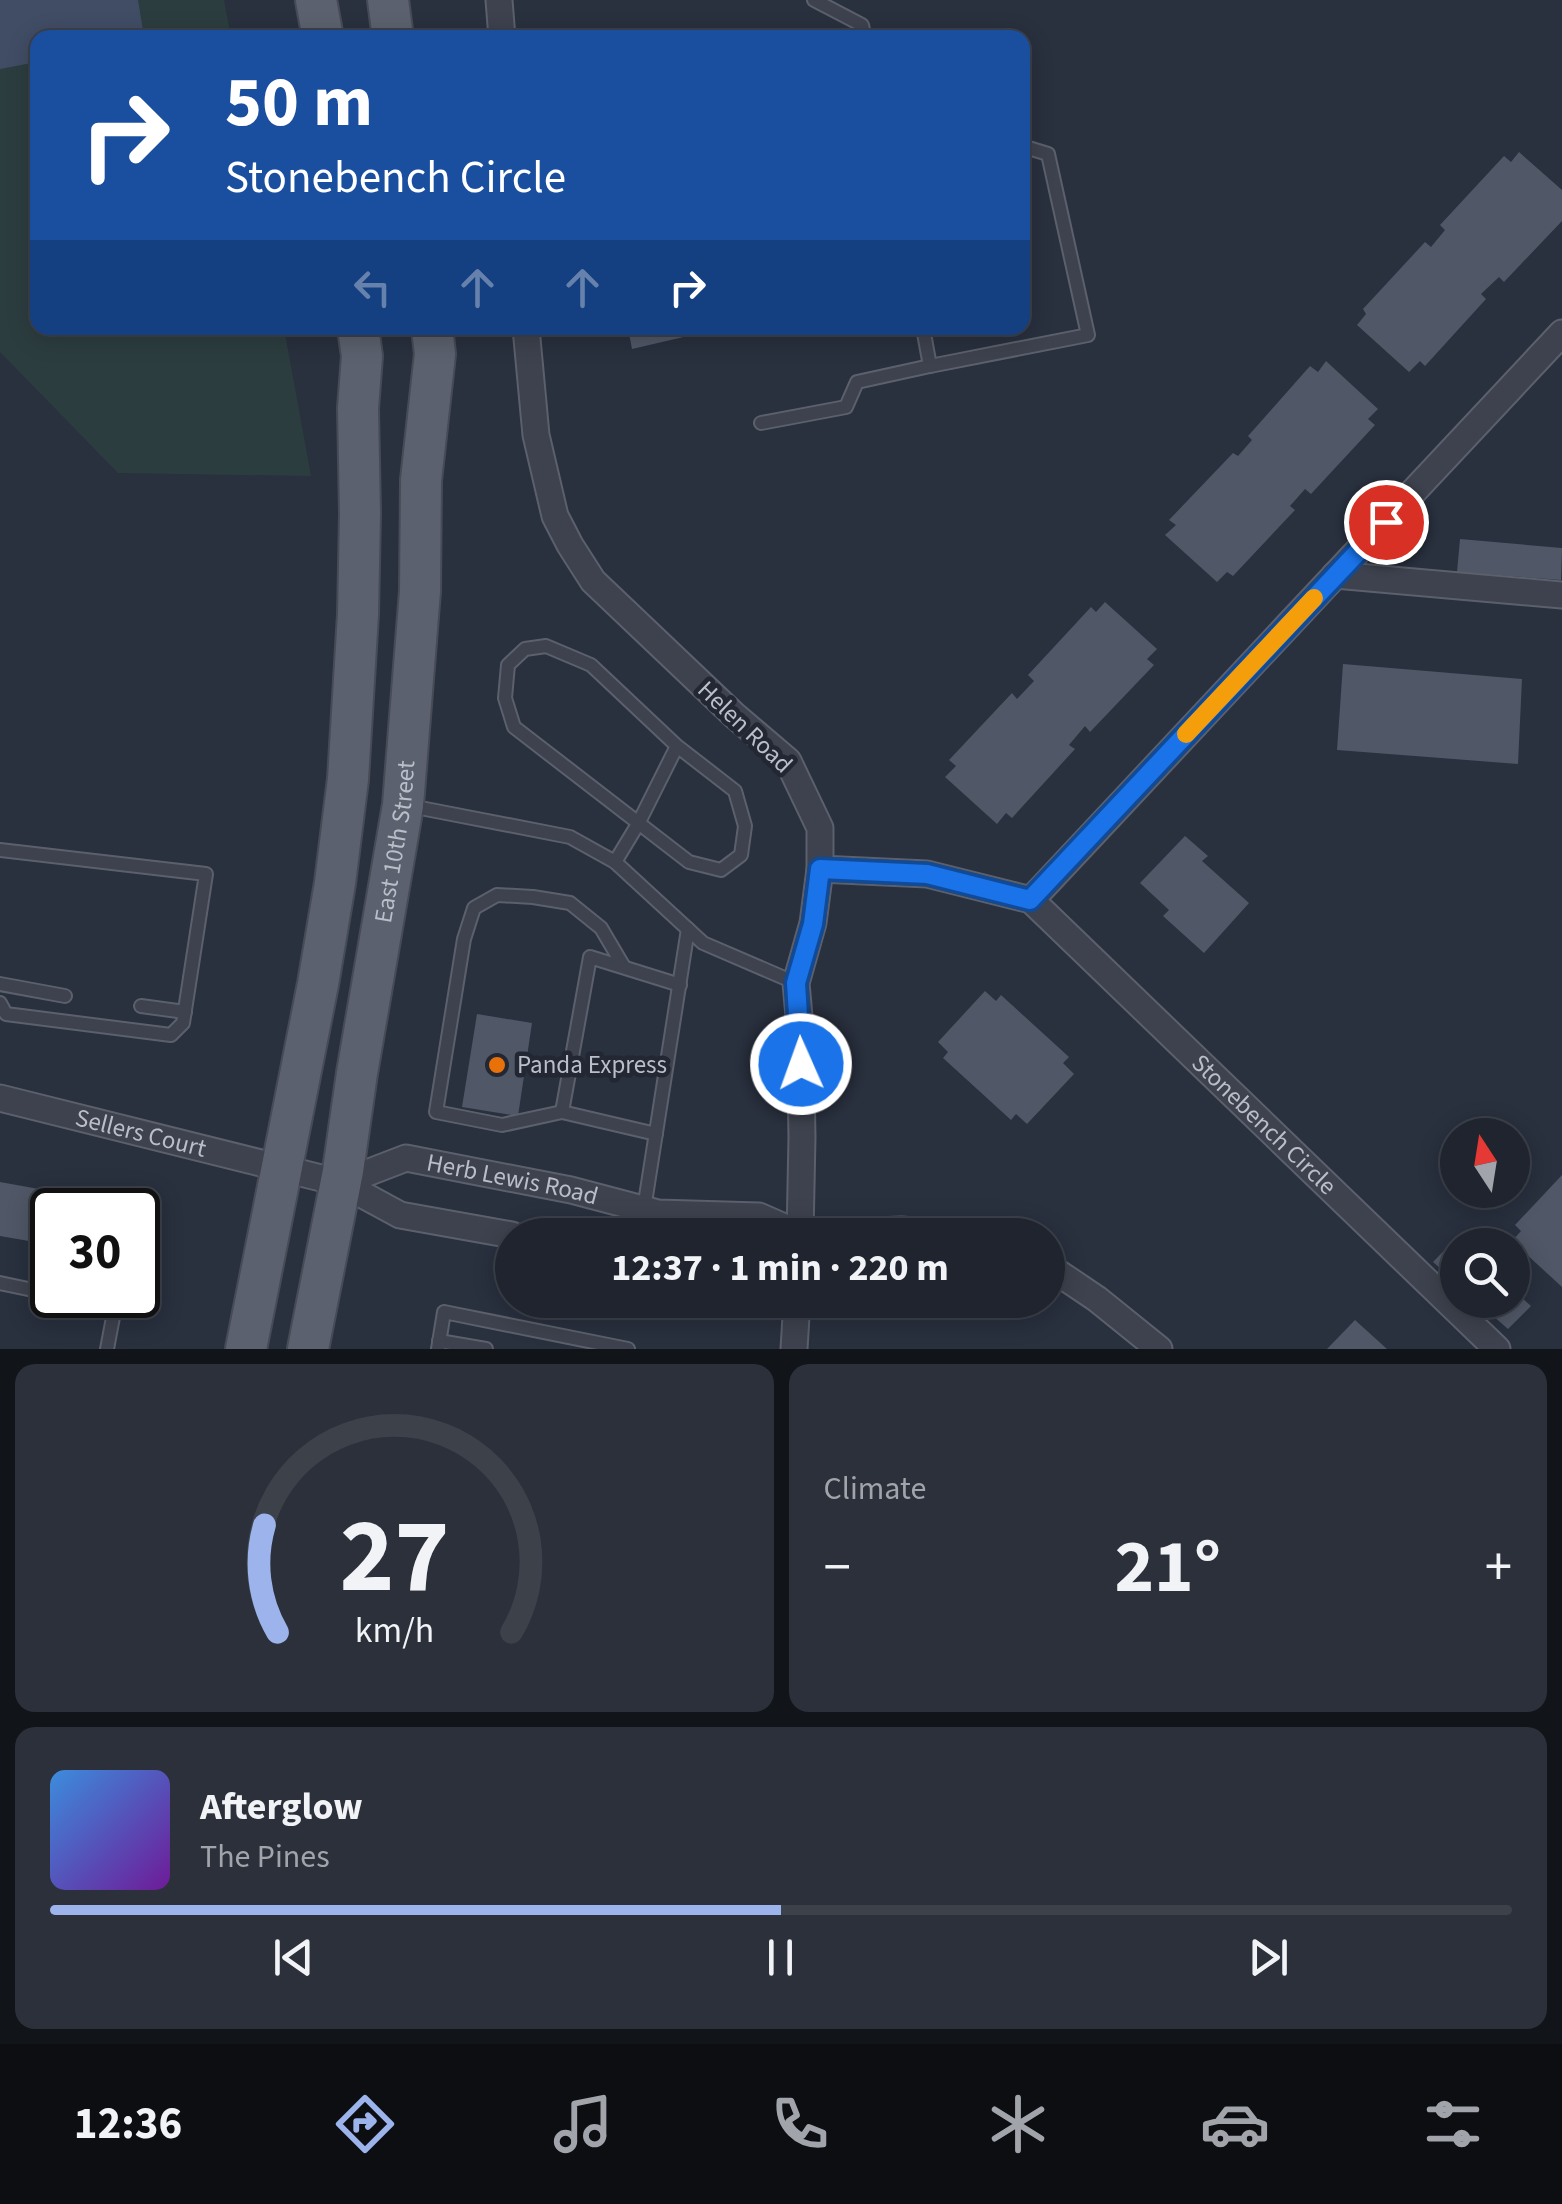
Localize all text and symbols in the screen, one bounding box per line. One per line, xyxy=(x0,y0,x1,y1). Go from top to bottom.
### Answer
text: 50 m xyxy=(225,53,373,153)
icon: right xyxy=(60,70,190,200)
text: Stonebench Circle xyxy=(225,146,566,210)
icon: left xyxy=(345,260,400,315)
icon: ahead xyxy=(450,260,505,315)
icon: ahead xyxy=(555,260,610,315)
icon: right xyxy=(660,260,715,315)
pin xyxy=(1344,480,1429,565)
icon: arrive xyxy=(1359,495,1414,550)
street label: Helen Road xyxy=(689,672,801,782)
street label: East 10th Street xyxy=(365,759,425,926)
position arrow xyxy=(749,1012,853,1116)
street label: Stonebench Circle xyxy=(1183,1046,1345,1203)
place label: Panda Express xyxy=(517,1047,667,1083)
marker: Panda Express xyxy=(486,1054,508,1076)
street label: Sellers Court xyxy=(72,1099,210,1167)
north arrow xyxy=(1440,1118,1530,1208)
map controls xyxy=(1440,1118,1530,1318)
street label: Herb Lewis Road xyxy=(424,1144,602,1214)
speed limit sign: 30 xyxy=(30,1188,160,1318)
button: search xyxy=(1440,1228,1530,1318)
text: 12:37 · 1 min · 220 m xyxy=(611,1241,949,1295)
text: Climate xyxy=(824,1466,926,1512)
text: 27 xyxy=(339,1484,449,1632)
text: 21° xyxy=(1114,1514,1221,1621)
text: − xyxy=(824,1529,851,1607)
text: + xyxy=(1485,1529,1512,1607)
text: km/h xyxy=(355,1605,434,1656)
text: Afterglow xyxy=(200,1780,363,1834)
text: The Pines xyxy=(200,1834,330,1880)
icon: previous xyxy=(266,1930,321,1985)
icon: pause xyxy=(753,1930,808,1985)
icon: next xyxy=(1241,1930,1296,1985)
icon: directions xyxy=(330,2089,400,2159)
icon: music xyxy=(548,2089,618,2159)
icon: phone xyxy=(765,2089,835,2159)
icon: climate xyxy=(983,2089,1053,2159)
icon: car xyxy=(1200,2089,1270,2159)
icon: filters xyxy=(1418,2089,1488,2159)
text: 12:36 xyxy=(74,2092,182,2156)

